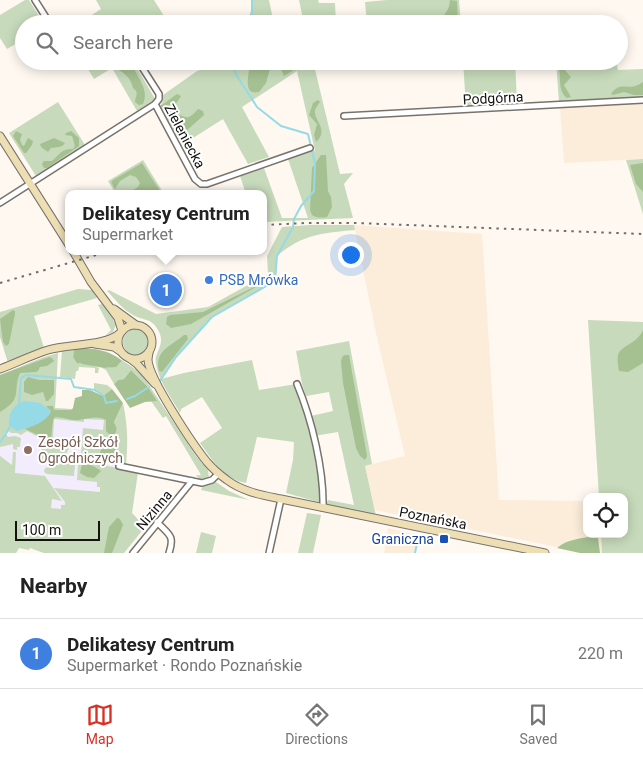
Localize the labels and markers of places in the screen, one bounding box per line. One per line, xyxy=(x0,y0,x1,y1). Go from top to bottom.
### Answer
pin: 1 xyxy=(150,271,182,309)
place label: PSB Mrówka xyxy=(219,272,298,288)
marker: PSB Mrówka xyxy=(203,274,215,286)
place label: Zespół Szkół Ogrodniczych xyxy=(38,434,123,466)
marker: Zespół Szkół Ogrodniczych xyxy=(22,444,34,456)
place label: Graniczna xyxy=(372,531,434,547)
marker: Graniczna xyxy=(438,533,450,545)

